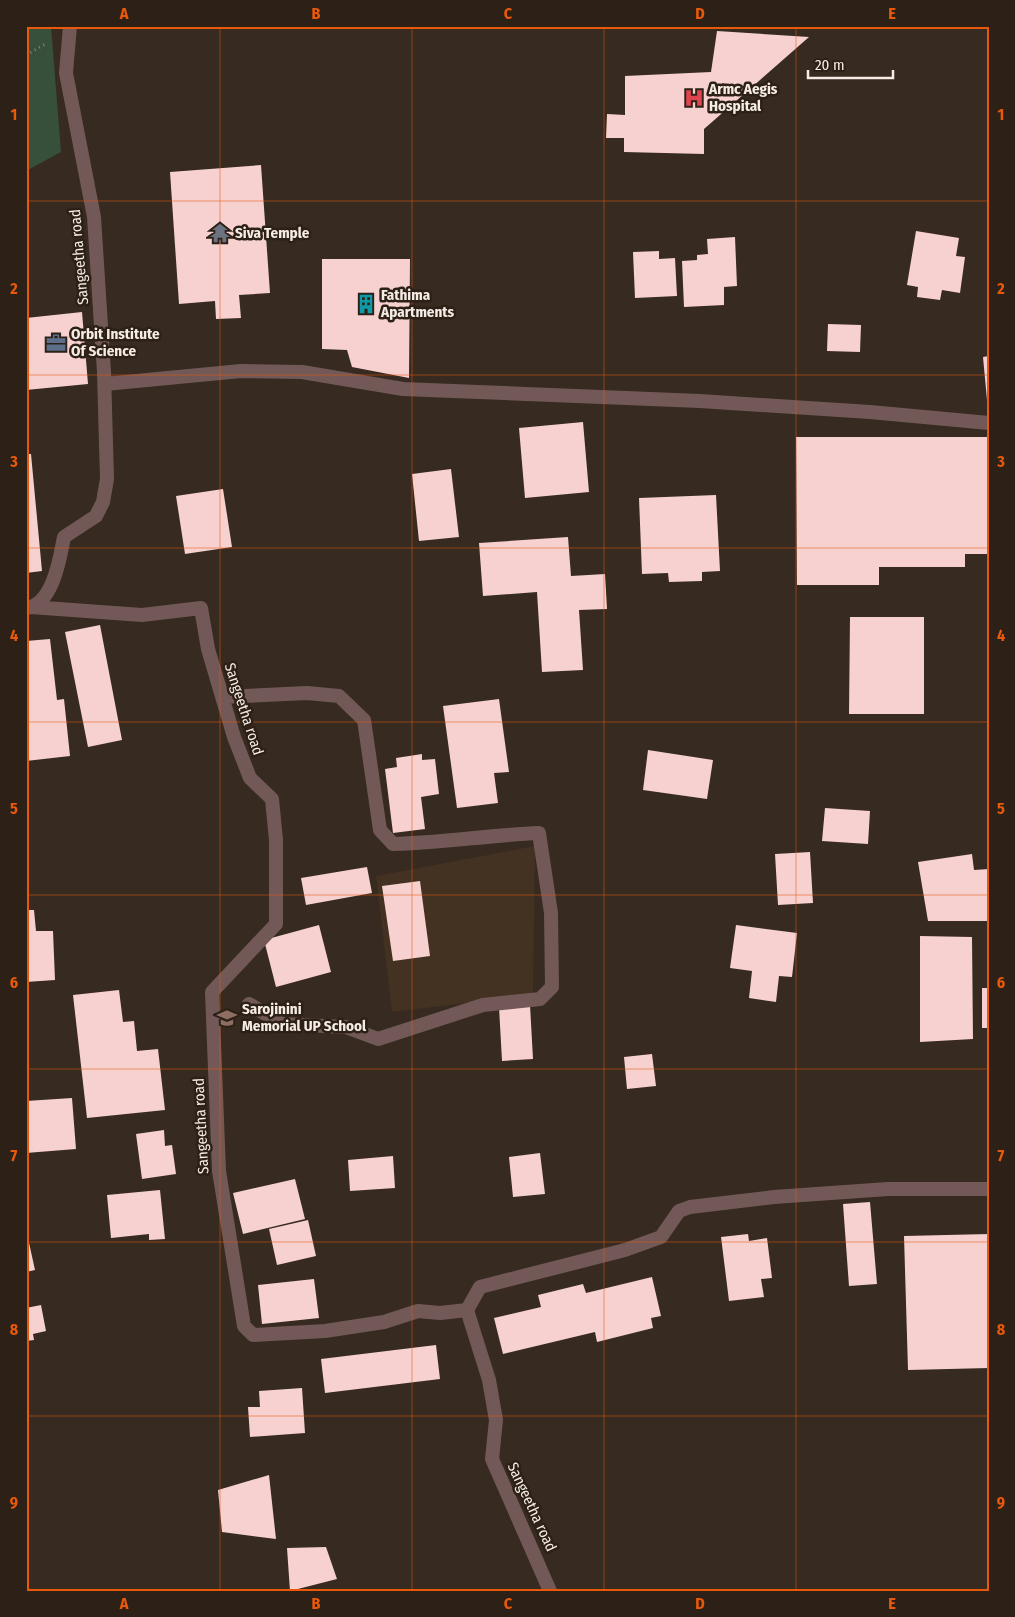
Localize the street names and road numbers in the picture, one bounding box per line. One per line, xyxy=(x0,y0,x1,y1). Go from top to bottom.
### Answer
street label: Sangeetha road xyxy=(66,208,92,306)
street label: Sangeetha road xyxy=(221,661,267,757)
street label: Sangeetha road xyxy=(190,1078,212,1174)
street label: Sangeetha road xyxy=(504,1460,560,1554)

